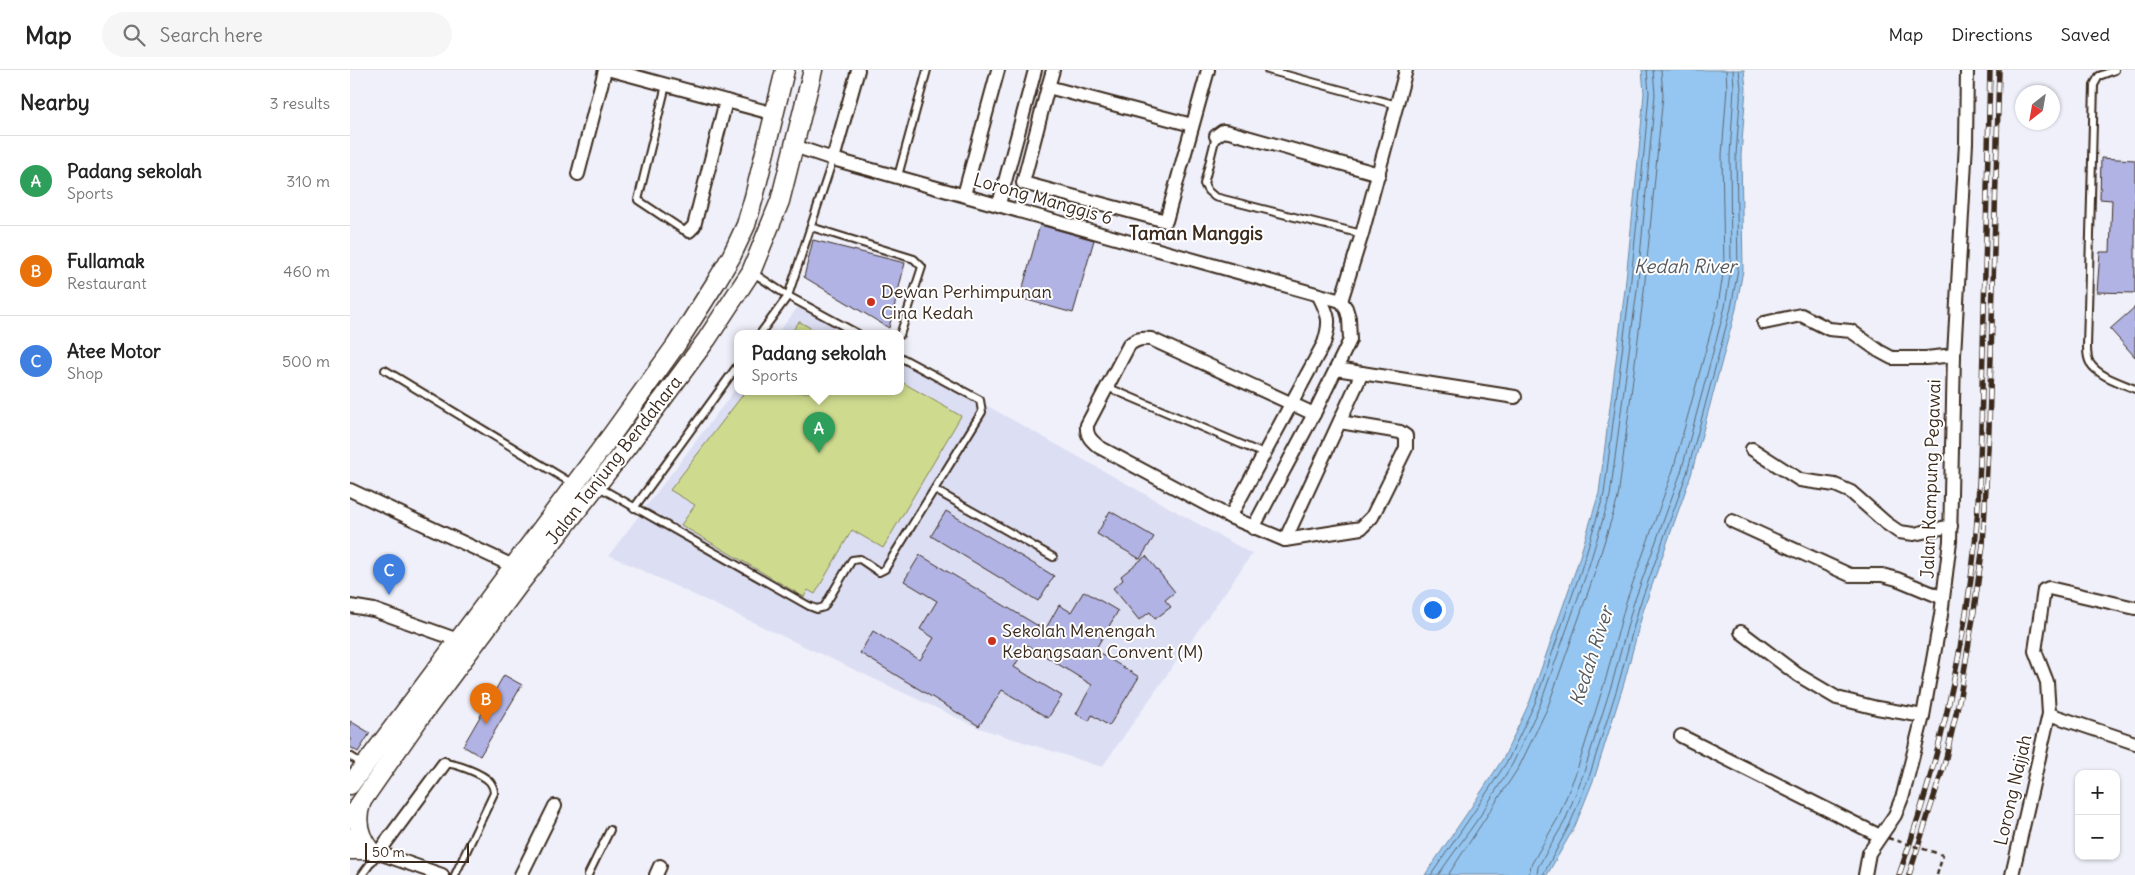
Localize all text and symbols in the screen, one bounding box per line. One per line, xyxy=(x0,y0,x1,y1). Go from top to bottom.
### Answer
search box xyxy=(102,12,452,57)
text: Map xyxy=(25,20,72,50)
icon: search xyxy=(120,21,148,49)
text: Search here xyxy=(160,23,263,47)
text: Map xyxy=(1888,23,1923,46)
text: Directions xyxy=(1951,23,2033,46)
text: Saved xyxy=(2061,23,2110,46)
north arrow xyxy=(2015,85,2060,130)
text: Nearby xyxy=(20,89,90,116)
text: 3 results xyxy=(270,93,330,113)
text: Padang sekolah xyxy=(67,159,202,183)
street label: Lorong Manggis 6 xyxy=(971,168,1115,229)
text: A xyxy=(31,171,41,191)
text: 310 m xyxy=(286,171,330,191)
text: Sports xyxy=(67,183,113,203)
district label: Taman Manggis xyxy=(1129,221,1263,245)
text: Fullamak xyxy=(67,249,145,273)
water label: Kedah River xyxy=(1634,254,1739,278)
text: B xyxy=(31,261,41,281)
text: 460 m xyxy=(283,261,330,281)
text: Restaurant xyxy=(67,273,147,293)
place label: Dewan Perhimpunan Cina Kedah xyxy=(881,280,1052,324)
marker: Dewan Perhimpunan Cina Kedah xyxy=(865,296,877,308)
popup xyxy=(734,330,904,395)
text: Atee Motor xyxy=(67,339,161,363)
text: Padang sekolah xyxy=(751,341,887,365)
text: C xyxy=(31,351,41,371)
text: 500 m xyxy=(282,351,330,371)
text: Shop xyxy=(67,363,103,383)
text: Sports xyxy=(751,365,798,385)
street label: Jalan Tanjung Bendahara xyxy=(541,371,687,549)
street label: Jalan Kampung Pegawai xyxy=(1916,379,1945,579)
pin: A xyxy=(803,412,835,453)
pin: C xyxy=(373,554,405,595)
your location xyxy=(1420,597,1446,623)
water label: Kedah River xyxy=(1564,601,1619,708)
place label: Sekolah Menengah Kebangsaan Convent (M) xyxy=(1002,619,1203,663)
marker: Sekolah Menengah Kebangsaan Convent (M) xyxy=(986,635,998,647)
pin: B xyxy=(470,683,502,724)
street label: Lorong Najjah xyxy=(1989,732,2036,848)
map controls xyxy=(2075,770,2120,860)
button: + xyxy=(2075,770,2120,815)
button: − xyxy=(2075,815,2120,860)
scale bar xyxy=(365,840,469,863)
text: 50 m xyxy=(372,843,405,861)

